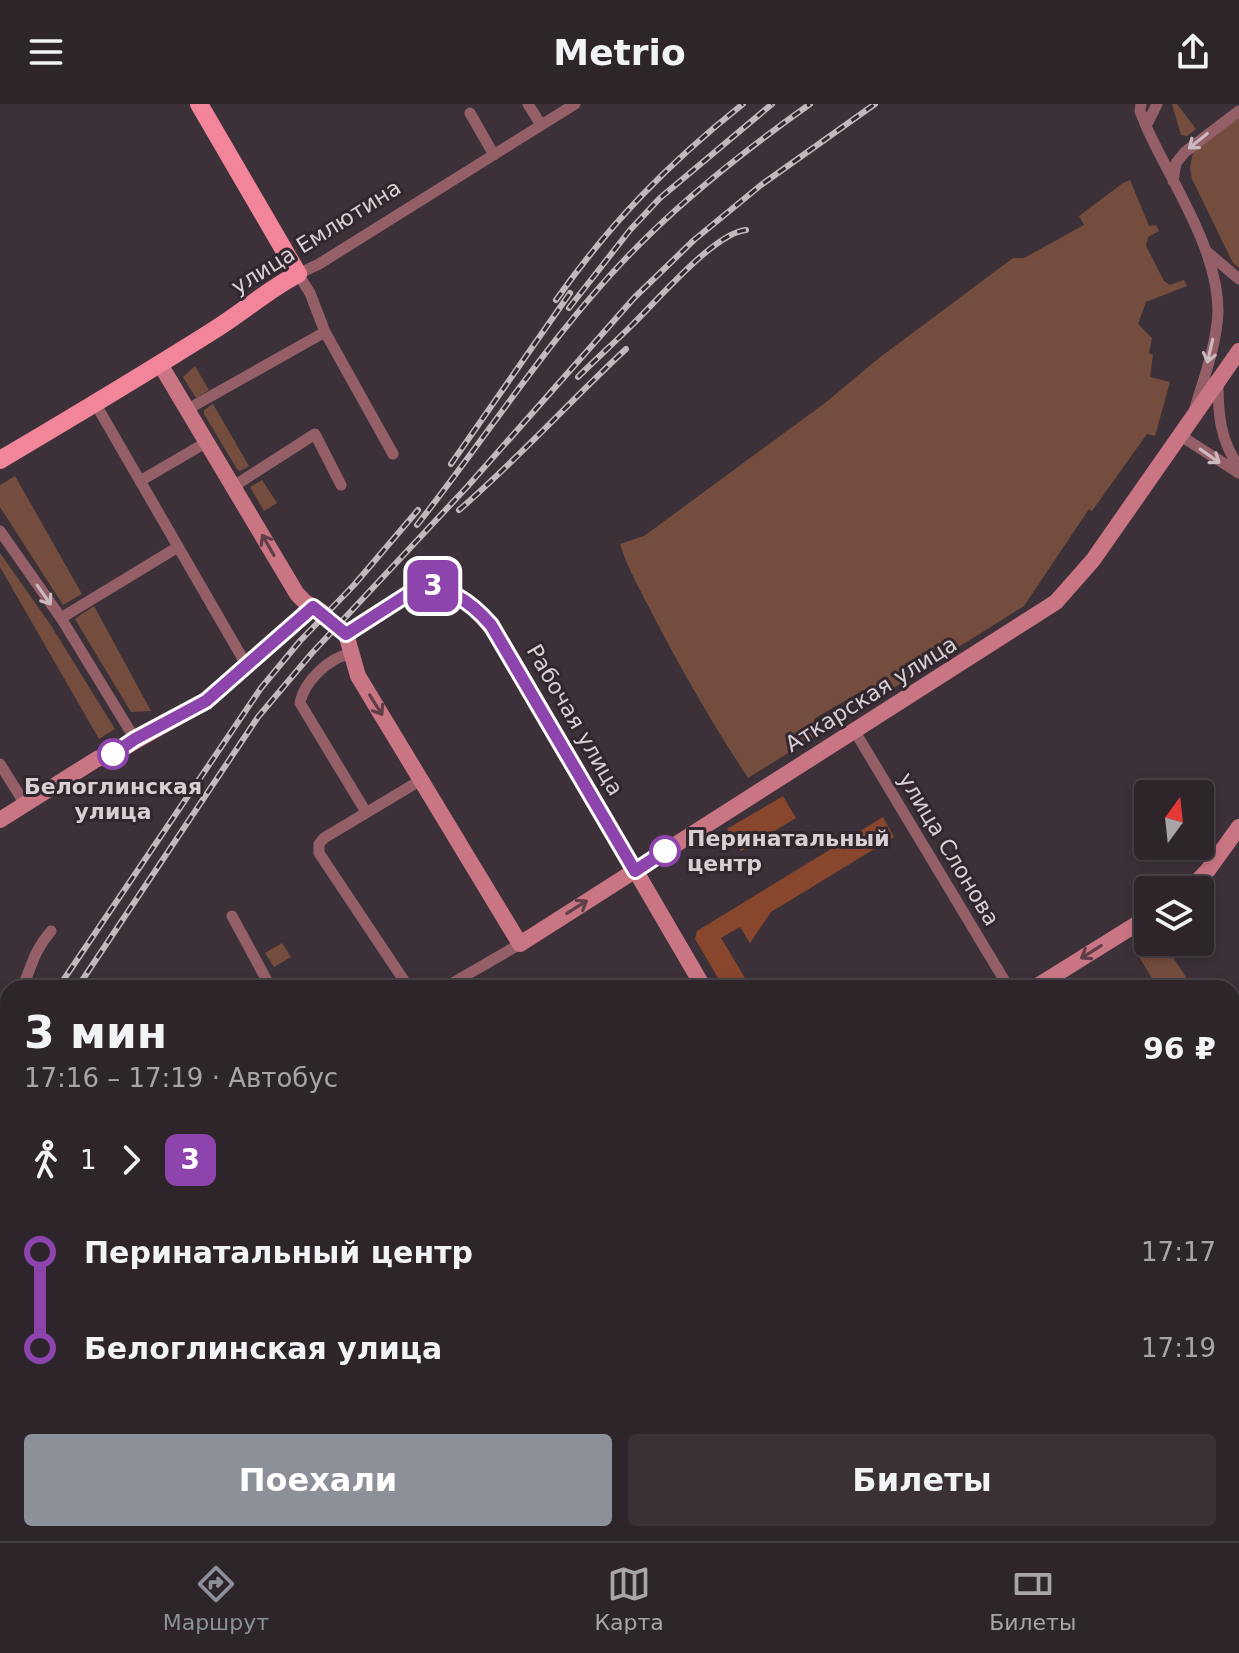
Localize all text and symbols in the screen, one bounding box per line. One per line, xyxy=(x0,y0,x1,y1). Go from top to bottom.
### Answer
icon: menu xyxy=(24,30,68,74)
icon: share xyxy=(1171,30,1215,74)
text: Metrio xyxy=(553,32,686,73)
one-way arrow xyxy=(1188,132,1209,150)
street label: улица Емлютина xyxy=(227,175,405,299)
one-way arrow xyxy=(1202,338,1217,363)
one-way arrow xyxy=(1198,448,1220,464)
one-way arrow xyxy=(260,534,276,557)
line badge: 3 xyxy=(407,560,459,612)
text: 3 xyxy=(423,569,443,602)
one-way arrow xyxy=(36,583,52,605)
street label: Аткарская улица xyxy=(781,631,961,757)
street label: Рабочая улица xyxy=(522,640,628,800)
one-way arrow xyxy=(368,693,384,716)
marker: Белоглинская улица xyxy=(98,739,128,769)
street label: улица Слонова xyxy=(893,768,1005,930)
place label: Белоглинская улица xyxy=(24,774,202,824)
north arrow xyxy=(1134,780,1214,860)
map controls xyxy=(1134,780,1214,956)
place label: Перинатальный центр xyxy=(687,826,890,876)
marker: Перинатальный центр xyxy=(650,836,680,866)
button: layers xyxy=(1134,876,1214,956)
one-way arrow xyxy=(565,899,588,915)
one-way arrow xyxy=(1080,944,1103,960)
text: 3 мин xyxy=(24,1007,167,1058)
text: 96 ₽ xyxy=(1143,1031,1216,1066)
text: 17:16 – 17:19 · Автобус xyxy=(24,1063,338,1093)
icon: walk xyxy=(24,1138,68,1182)
icon: forward xyxy=(109,1138,153,1182)
text: 3 xyxy=(181,1143,200,1176)
text: 1 xyxy=(80,1145,97,1175)
text: Перинатальный центр xyxy=(84,1235,473,1270)
text: 17:17 xyxy=(1141,1237,1216,1267)
text: Белоглинская улица xyxy=(84,1331,442,1366)
text: 17:19 xyxy=(1141,1333,1216,1363)
button: Поехали xyxy=(24,1434,612,1526)
button: Билеты xyxy=(628,1434,1216,1526)
tab: Маршрут xyxy=(163,1562,269,1635)
tab: Карта xyxy=(594,1562,664,1635)
tab: Билеты xyxy=(989,1562,1076,1635)

